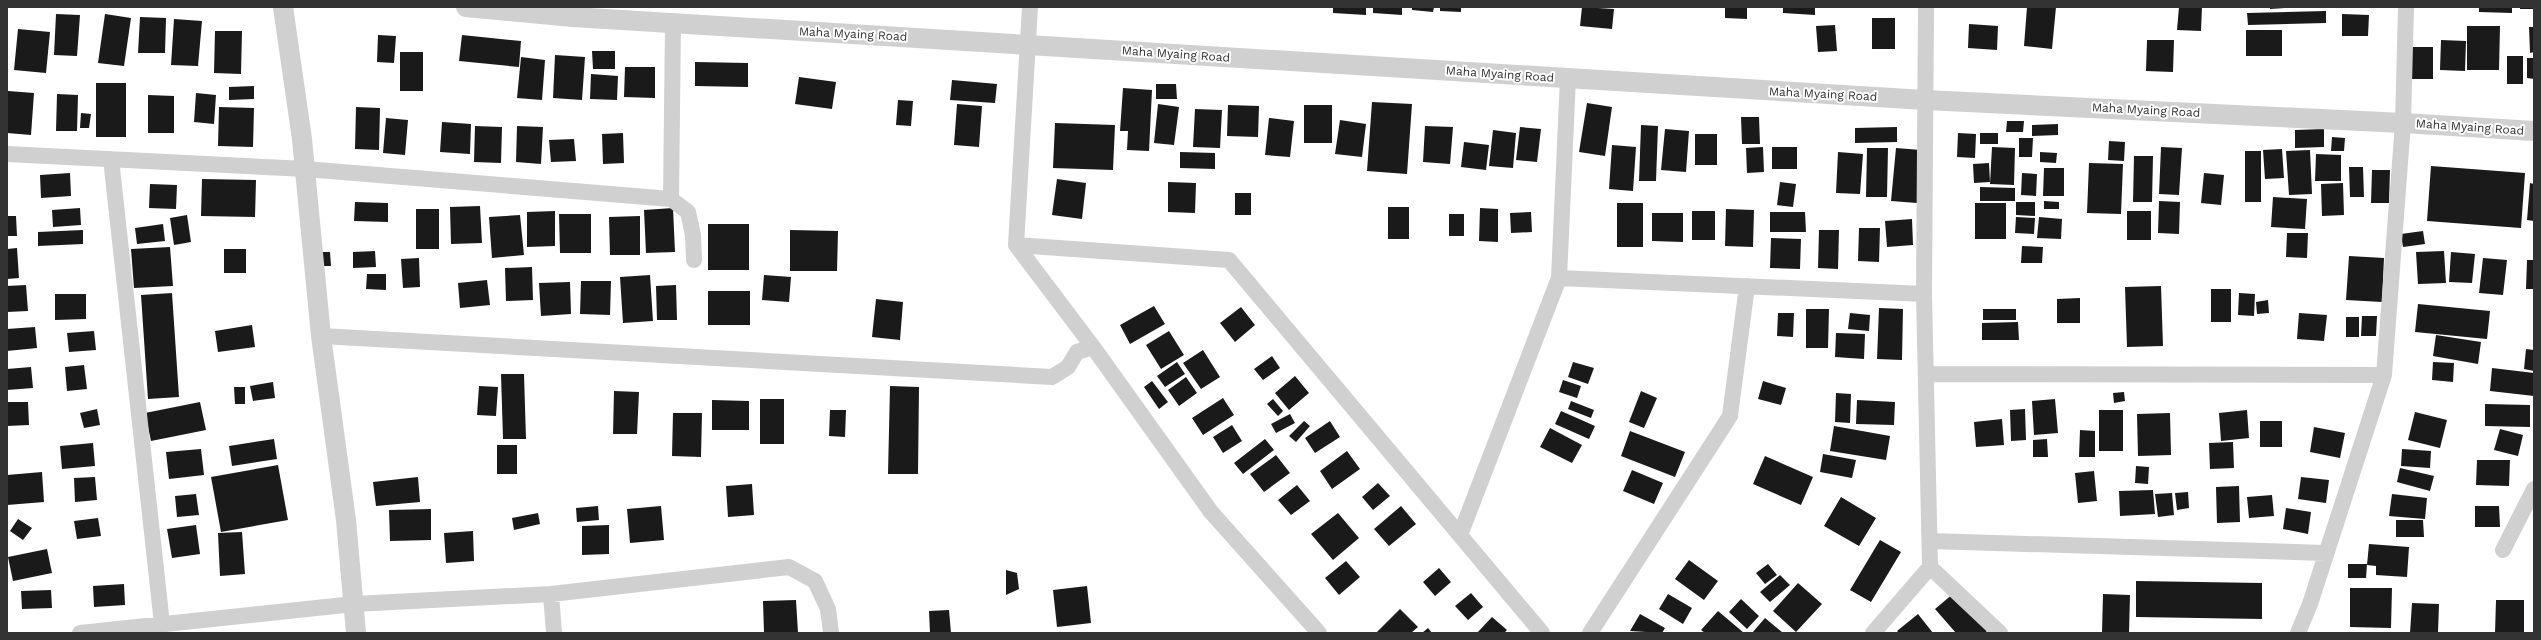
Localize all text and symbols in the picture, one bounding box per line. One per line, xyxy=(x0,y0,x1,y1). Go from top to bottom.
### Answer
street label: Maha Myaing Road xyxy=(798,24,908,44)
street label: Maha Myaing Road xyxy=(1121,43,1231,65)
street label: Maha Myaing Road xyxy=(1445,63,1555,85)
street label: Maha Myaing Road xyxy=(1768,84,1878,104)
street label: Maha Myaing Road xyxy=(2091,100,2201,120)
street label: Maha Myaing Road xyxy=(2415,116,2525,138)

